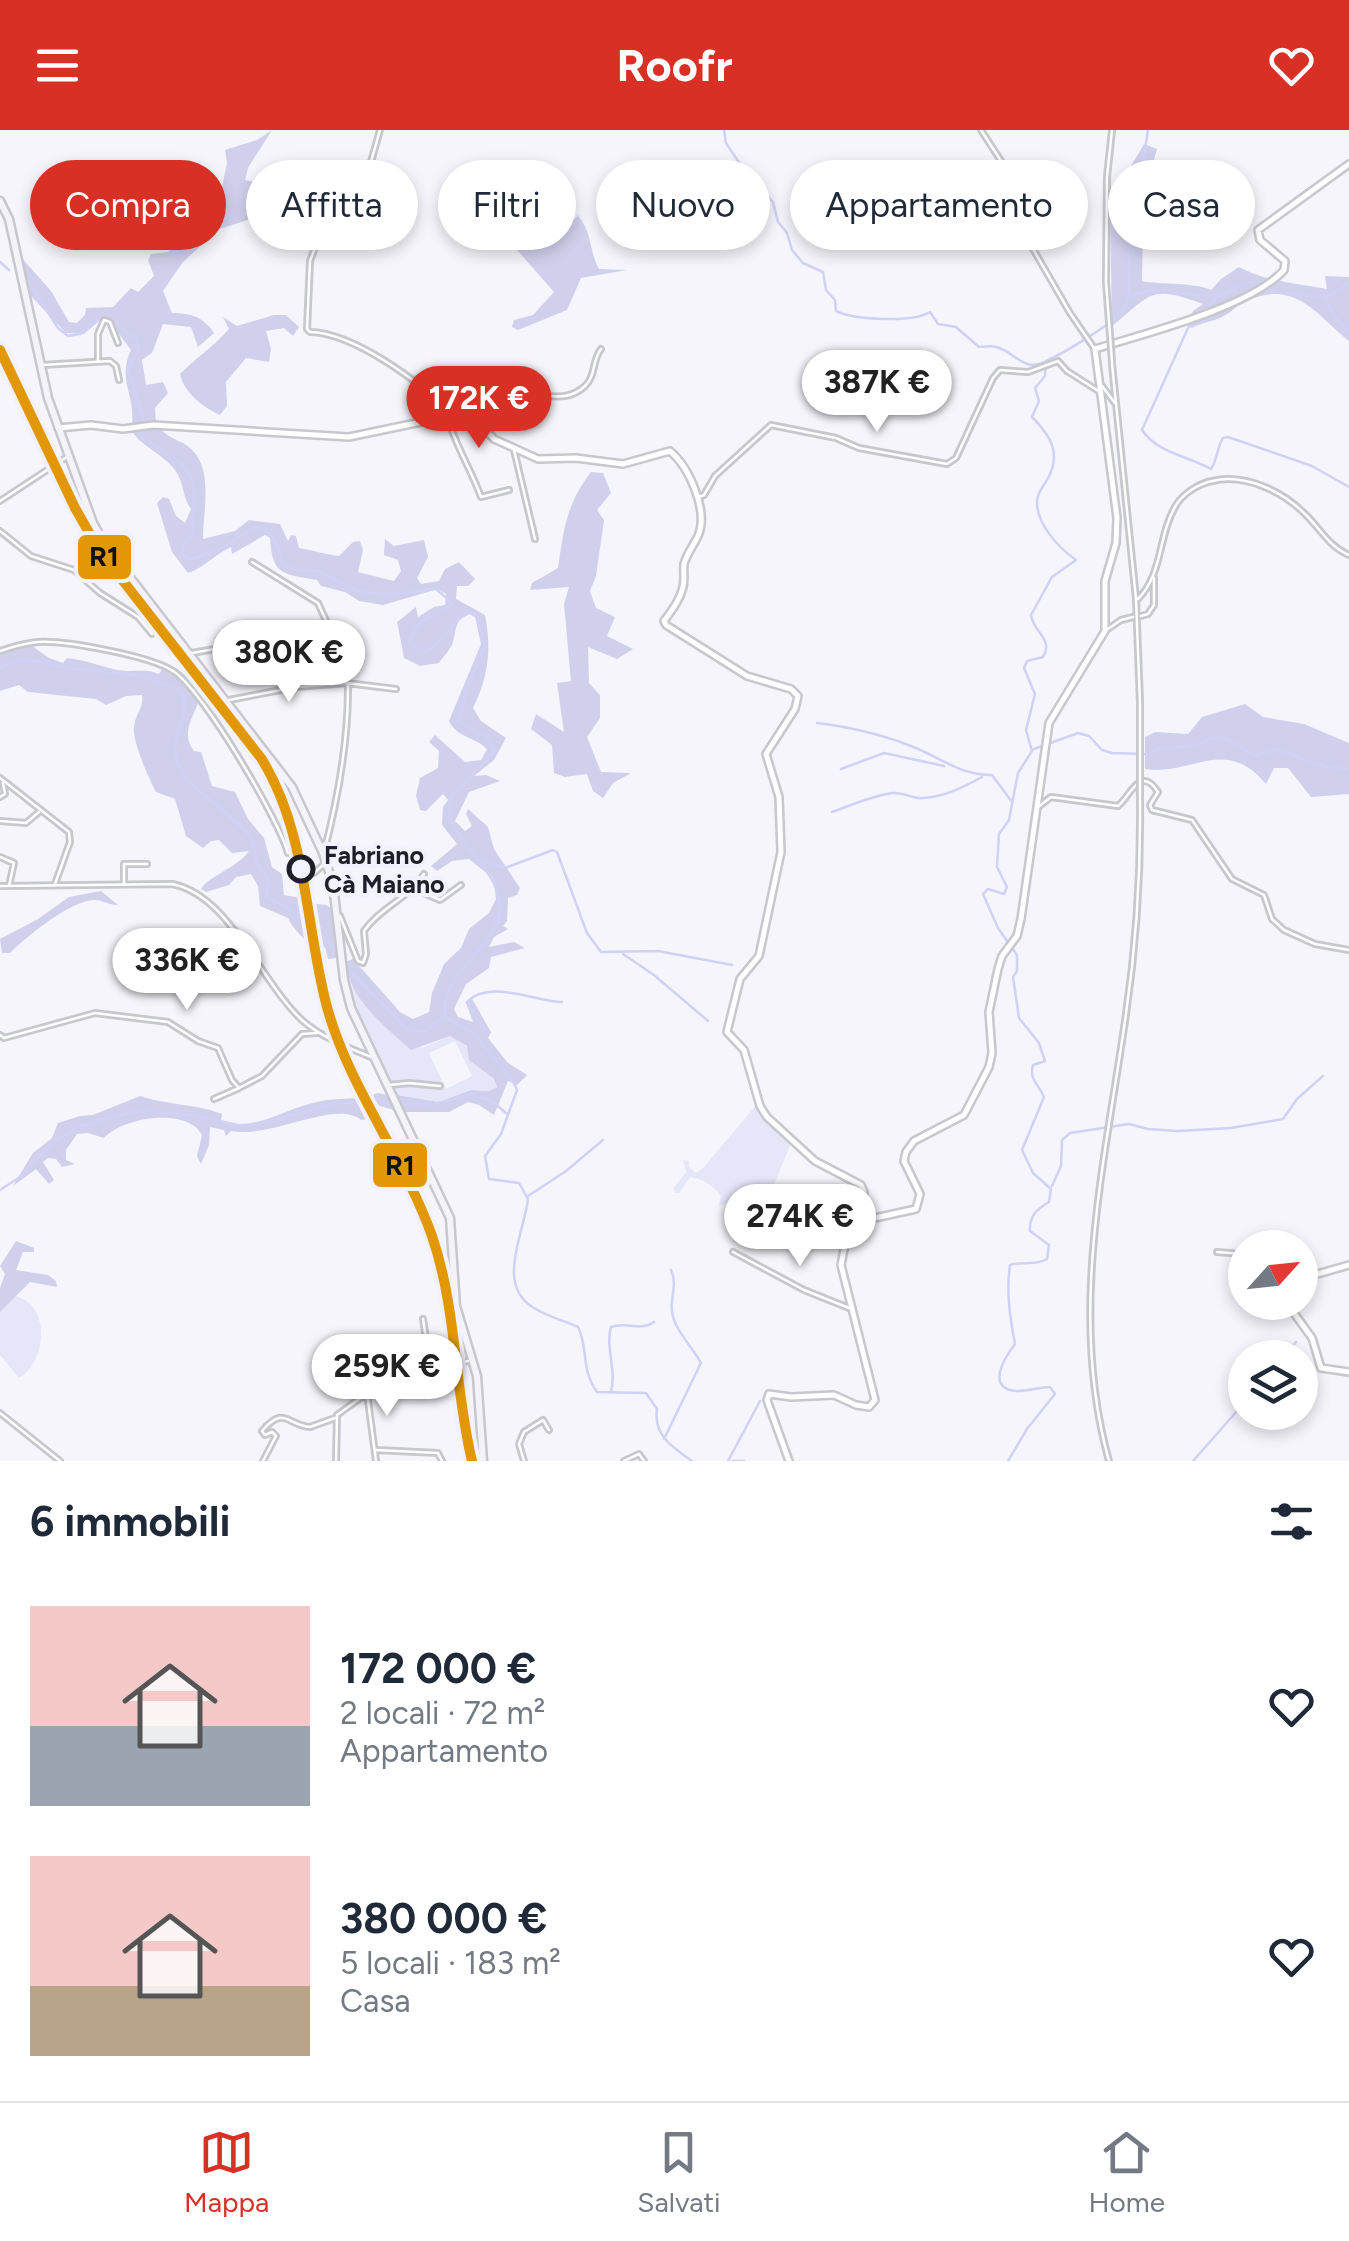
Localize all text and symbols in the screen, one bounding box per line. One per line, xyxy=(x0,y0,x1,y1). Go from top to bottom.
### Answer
icon: menu xyxy=(30,38,85,93)
text: Roofr xyxy=(616,38,733,92)
icon: heart xyxy=(1264,38,1319,93)
chip: Compra xyxy=(30,160,226,250)
chip: Affitta xyxy=(246,160,418,250)
chip: Filtri xyxy=(438,160,576,250)
chip: Nuovo xyxy=(596,160,770,250)
chip: Appartamento xyxy=(790,160,1088,250)
chip: Casa xyxy=(1108,160,1255,250)
pin: 387K € xyxy=(796,350,958,435)
text: 387K € xyxy=(824,363,930,401)
pin: 172K € xyxy=(398,366,560,451)
text: 172K € xyxy=(429,379,530,417)
line badge: R1 xyxy=(76,533,133,581)
text: R1 xyxy=(89,539,119,573)
pin: 380K € xyxy=(208,620,370,705)
text: 380K € xyxy=(234,633,344,671)
place label: Fabriano Cà Maiano xyxy=(324,840,445,899)
marker: Fabriano Cà Maiano xyxy=(288,856,314,882)
pin: 336K € xyxy=(106,928,268,1013)
text: 336K € xyxy=(134,941,240,979)
line badge: R1 xyxy=(371,1141,429,1189)
text: R1 xyxy=(385,1148,415,1182)
pin: 274K € xyxy=(719,1184,881,1269)
text: 274K € xyxy=(746,1197,854,1235)
north arrow xyxy=(1228,1230,1318,1320)
map controls xyxy=(1228,1230,1318,1430)
pin: 259K € xyxy=(306,1334,468,1419)
button: layers xyxy=(1228,1340,1318,1430)
text: 259K € xyxy=(334,1347,440,1385)
icon: filters xyxy=(1264,1494,1319,1549)
text: 6 immobili xyxy=(30,1496,230,1547)
text: 172 000 € xyxy=(340,1643,536,1694)
icon: home xyxy=(110,1646,230,1766)
icon: heart xyxy=(1264,1679,1319,1734)
text: 2 locali · 72 m² xyxy=(340,1694,545,1732)
text: Appartamento xyxy=(340,1732,548,1770)
text: 380 000 € xyxy=(340,1893,547,1944)
icon: home xyxy=(110,1896,230,2016)
icon: heart xyxy=(1264,1929,1319,1984)
text: 5 locali · 183 m² xyxy=(340,1944,561,1982)
text: Casa xyxy=(340,1982,411,2020)
tab: Mappa xyxy=(184,2125,269,2219)
tab: Salvati xyxy=(637,2125,721,2219)
tab: Home xyxy=(1089,2125,1165,2219)

